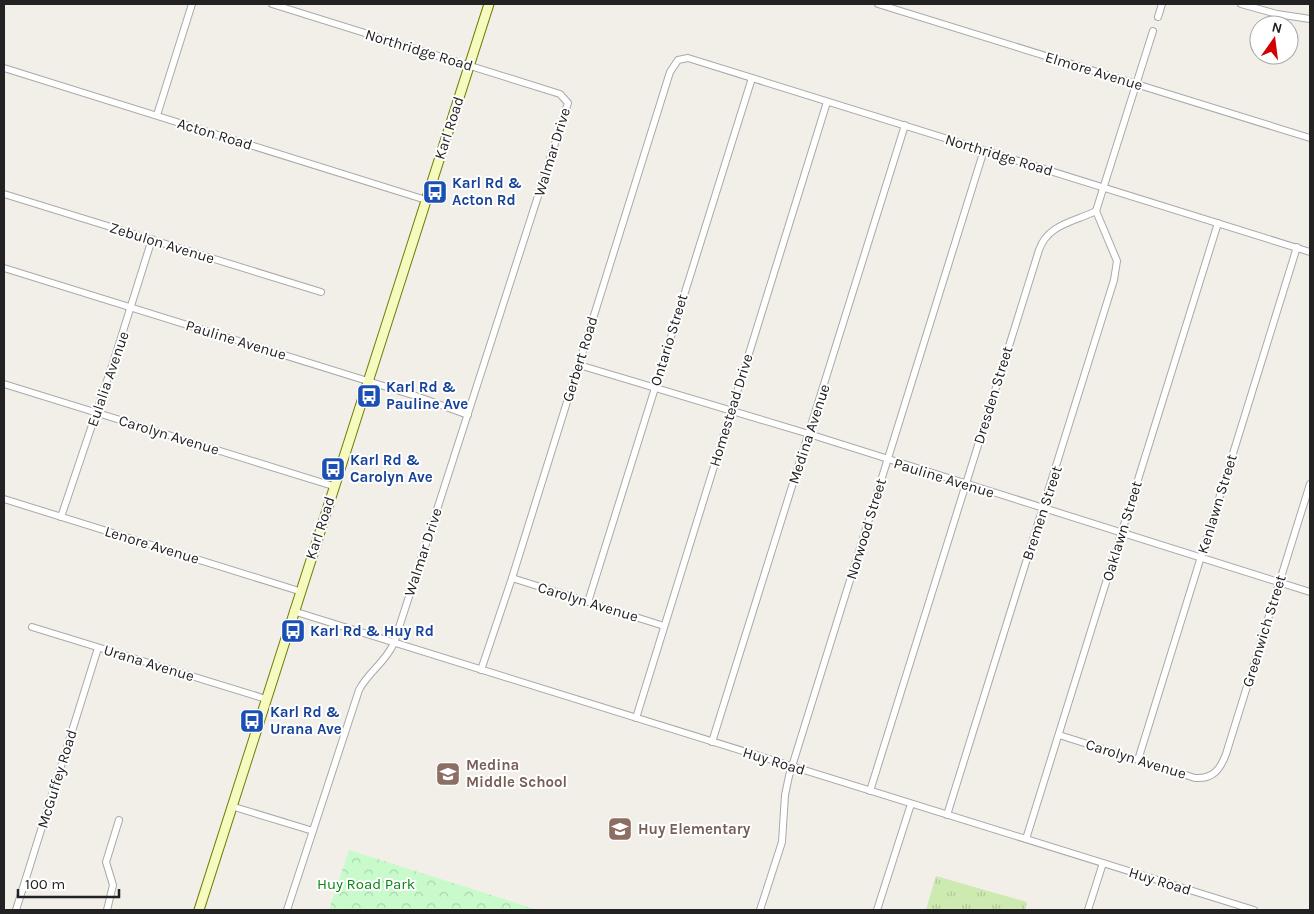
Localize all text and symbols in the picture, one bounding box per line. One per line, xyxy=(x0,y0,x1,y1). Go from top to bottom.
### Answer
north arrow xyxy=(1249,15,1299,65)
text: N xyxy=(1270,18,1284,37)
street label: Northridge Road xyxy=(363,25,475,75)
street label: Elmore Avenue xyxy=(1043,48,1145,94)
street label: Karl Road xyxy=(430,94,468,162)
street label: Walmar Drive xyxy=(530,106,574,198)
street label: Acton Road xyxy=(175,114,255,154)
street label: Northridge Road xyxy=(943,130,1055,180)
place label: Karl Rd & Acton Rd xyxy=(452,174,522,209)
bus stop icon: Karl Rd & Acton Rd xyxy=(422,179,448,205)
street label: Zebulon Avenue xyxy=(107,218,217,268)
street label: Ontario Street xyxy=(646,291,692,388)
street label: Gerbert Road xyxy=(558,314,602,404)
street label: Pauline Avenue xyxy=(184,316,288,364)
street label: Eulalia Avenue xyxy=(83,329,133,429)
street label: Dresden Street xyxy=(970,344,1017,446)
street label: Homestead Drive xyxy=(705,351,757,469)
place label: Karl Rd & Pauline Ave xyxy=(386,378,468,413)
street label: Medina Avenue xyxy=(784,382,834,486)
bus stop icon: Karl Rd & Pauline Ave xyxy=(356,383,382,409)
street label: Carolyn Avenue xyxy=(117,411,221,459)
place label: Karl Rd & Carolyn Ave xyxy=(350,451,433,486)
street label: Kenlawn Street xyxy=(1193,452,1241,556)
street label: Pauline Avenue xyxy=(892,454,996,502)
bus stop icon: Karl Rd & Carolyn Ave xyxy=(320,456,346,482)
street label: Bremen Street xyxy=(1018,463,1066,562)
street label: Norwood Street xyxy=(842,476,890,582)
street label: Oaklawn Street xyxy=(1098,479,1146,583)
street label: Karl Road xyxy=(301,494,339,562)
street label: Walmar Drive xyxy=(400,506,446,598)
street label: Lenore Avenue xyxy=(102,522,202,568)
street label: Greenwich Street xyxy=(1238,572,1290,689)
street label: Carolyn Avenue xyxy=(536,578,640,626)
bus stop icon: Karl Rd & Huy Rd xyxy=(280,618,306,644)
place label: Karl Rd & Huy Rd xyxy=(310,622,434,640)
street label: Urana Avenue xyxy=(102,641,196,685)
place label: Karl Rd & Urana Ave xyxy=(270,703,342,738)
bus stop icon: Karl Rd & Urana Ave xyxy=(239,708,265,734)
street label: McGuffey Road xyxy=(33,727,81,831)
street label: Carolyn Avenue xyxy=(1084,735,1188,783)
street label: Huy Road xyxy=(741,743,807,779)
place label: Medina Middle School xyxy=(466,756,567,791)
school or university icon: Medina Middle School xyxy=(435,761,461,787)
school or university icon: Huy Elementary xyxy=(607,816,633,842)
place label: Huy Elementary xyxy=(638,820,751,838)
street label: Huy Road xyxy=(1127,863,1193,899)
scale bar xyxy=(18,866,119,898)
text: 100 m xyxy=(25,875,65,893)
park label: Huy Road Park xyxy=(317,875,415,893)

